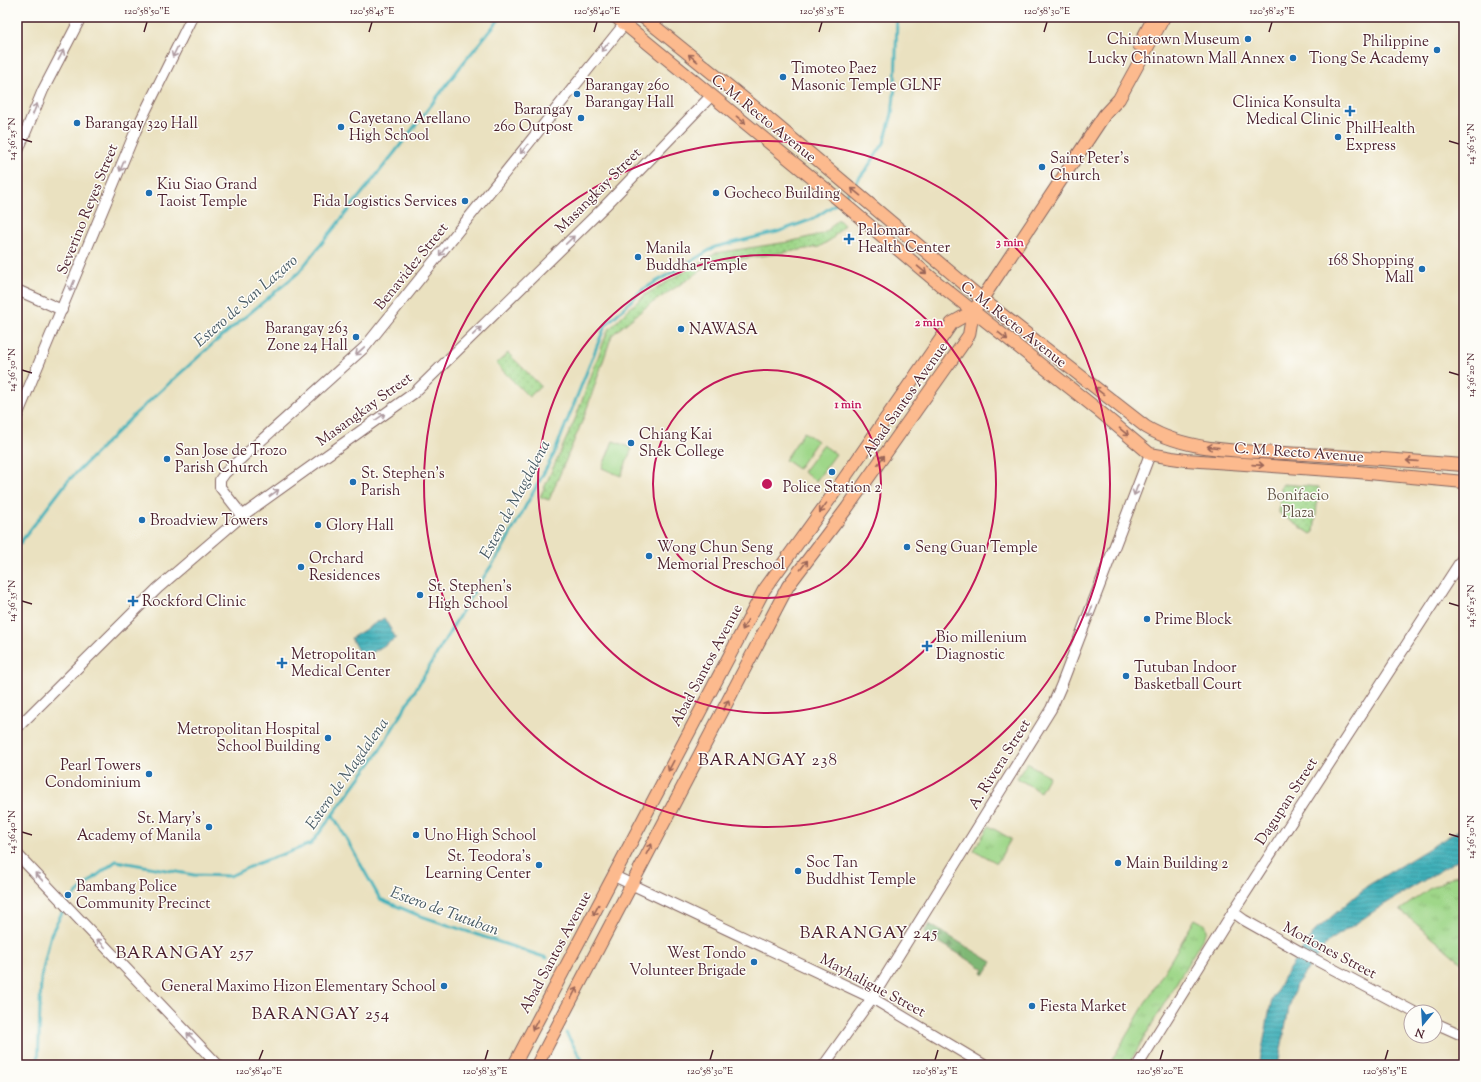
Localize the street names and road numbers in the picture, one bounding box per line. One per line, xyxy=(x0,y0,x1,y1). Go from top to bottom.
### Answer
street label: C. M. Recto Avenue xyxy=(706,70,820,168)
street label: Severino Reyes Street xyxy=(53,141,124,278)
street label: Masangkay Street xyxy=(551,143,647,239)
street label: Benavidez Street xyxy=(370,219,454,315)
street label: C. M. Recto Avenue xyxy=(955,277,1071,373)
street label: Abad Santos Avenue xyxy=(859,338,954,461)
street label: Masangkay Street xyxy=(313,368,417,452)
street label: C. M. Recto Avenue xyxy=(1233,438,1364,469)
street label: Abad Santos Avenue xyxy=(666,601,748,731)
street label: A. Rivera Street xyxy=(964,716,1036,814)
street label: Dagupan Street xyxy=(1251,754,1323,850)
street label: Abad Santos Avenue xyxy=(515,888,597,1018)
street label: Moriones Street xyxy=(1279,918,1380,985)
street label: Mayhaligue Street xyxy=(816,950,929,1023)

